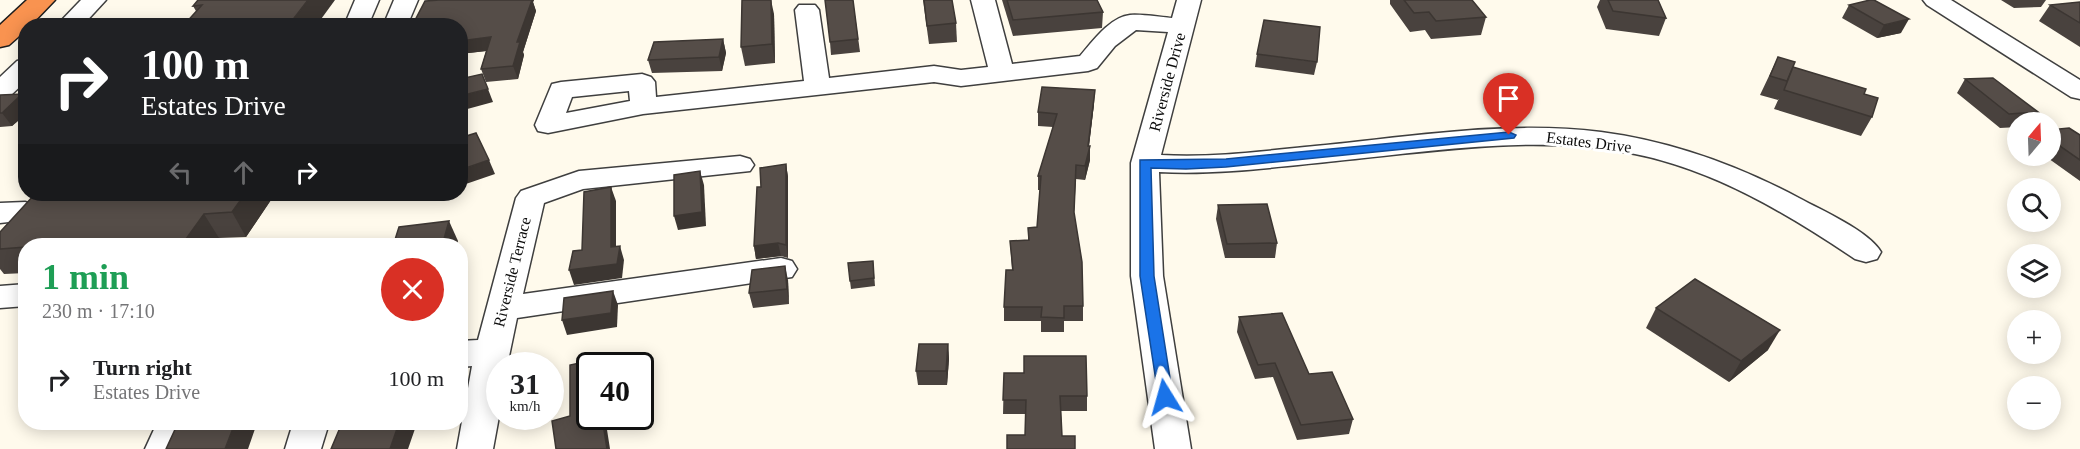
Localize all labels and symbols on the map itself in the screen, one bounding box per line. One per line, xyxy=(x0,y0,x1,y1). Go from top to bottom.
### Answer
street label: Riverside Drive xyxy=(1146,31,1188,133)
pin xyxy=(1483,73,1534,135)
north arrow xyxy=(2007,112,2061,166)
street label: Estates Drive xyxy=(1545,128,1633,156)
street label: Riverside Terrace xyxy=(490,215,534,329)
speed limit sign: 40 xyxy=(576,352,654,430)
position arrow xyxy=(1133,365,1197,429)

